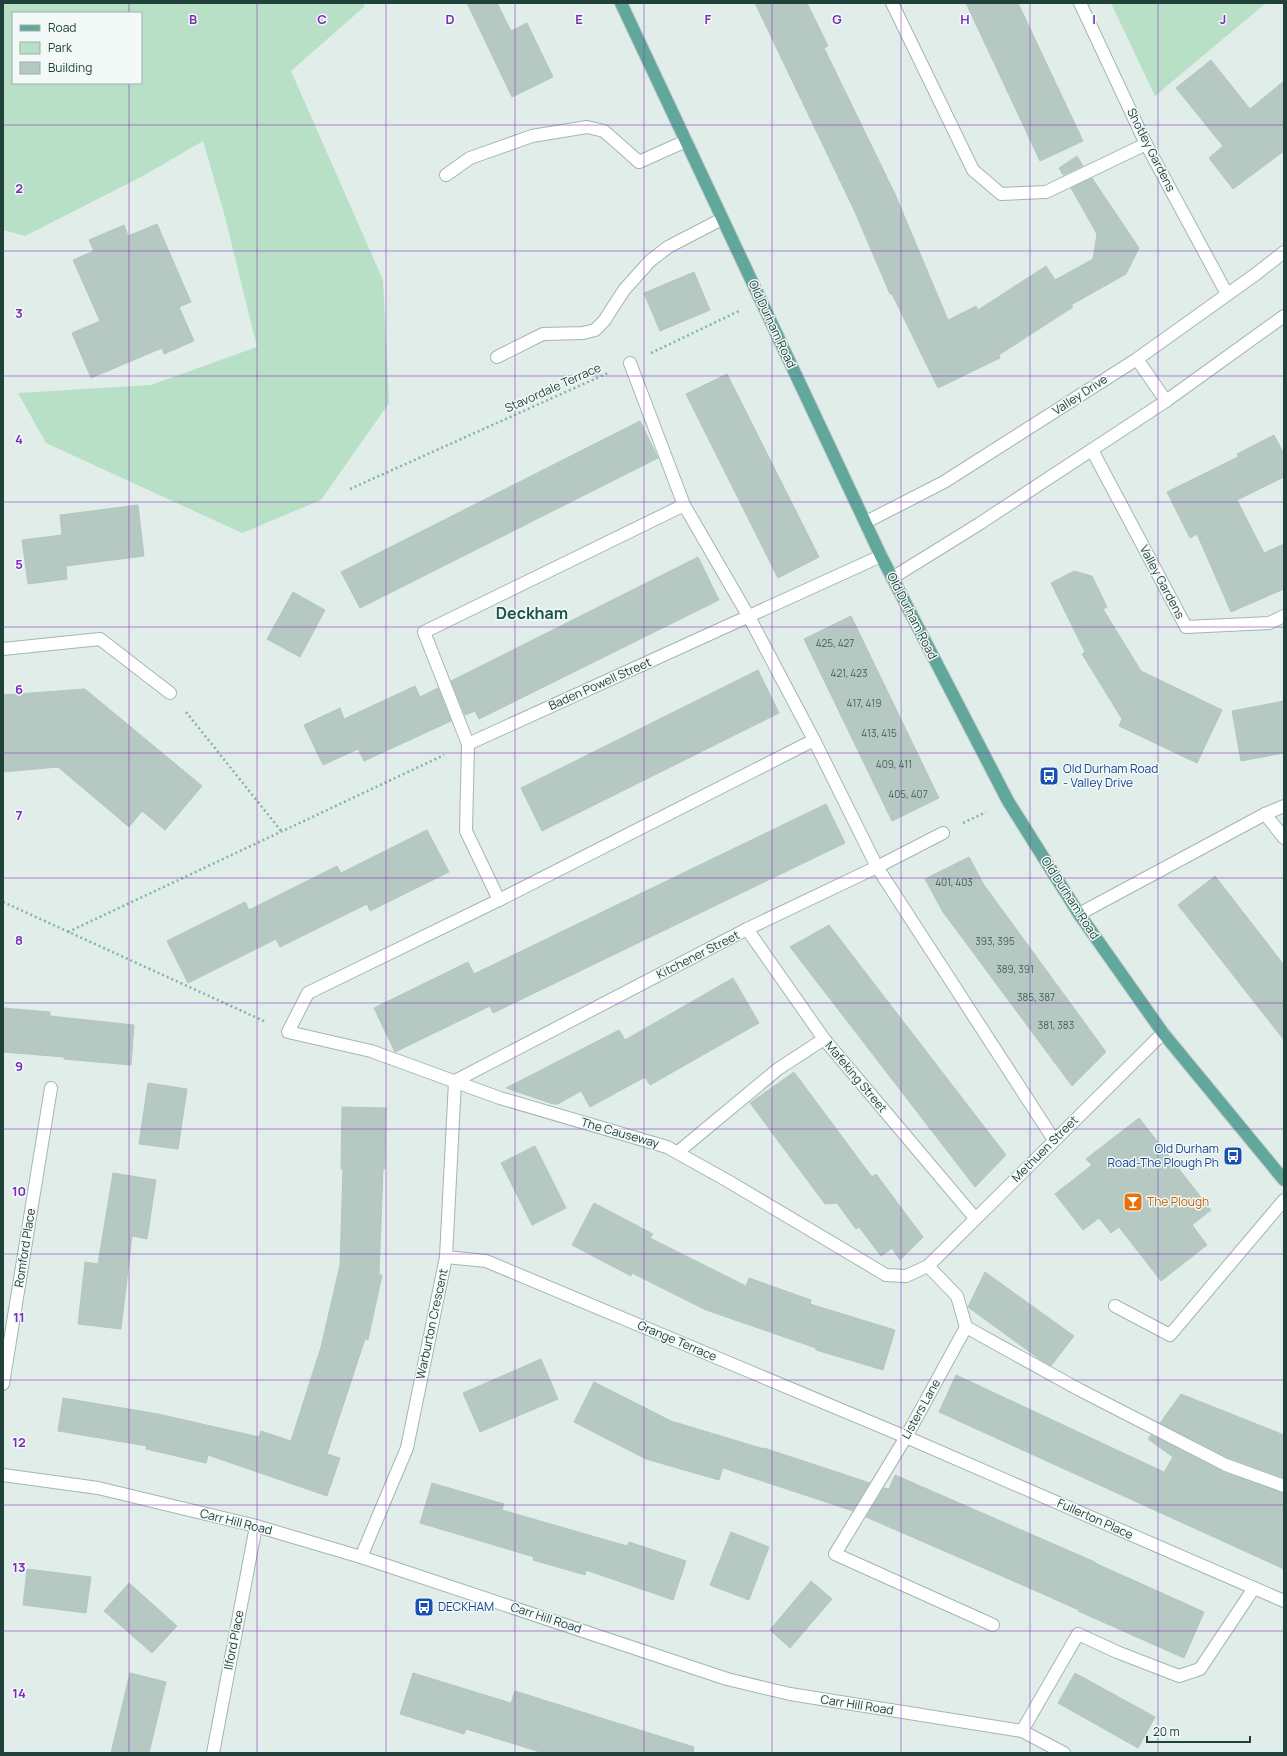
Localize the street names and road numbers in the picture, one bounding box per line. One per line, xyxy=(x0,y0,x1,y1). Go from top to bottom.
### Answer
street label: Shotley Gardens xyxy=(1123,105,1180,194)
street label: Old Durham Road xyxy=(745,277,800,371)
street label: Stavordale Terrace xyxy=(502,359,604,416)
street label: Valley Drive xyxy=(1049,370,1111,419)
street label: Valley Gardens xyxy=(1136,542,1189,622)
street label: Old Durham Road xyxy=(883,569,942,662)
street label: Baden Powell Street xyxy=(546,653,654,714)
street label: Old Durham Road xyxy=(1037,853,1104,942)
street label: Kitchener Street xyxy=(653,926,742,983)
street label: Mafeking Street xyxy=(821,1037,891,1116)
street label: Methuen Street xyxy=(1008,1111,1082,1186)
street label: The Causeway xyxy=(579,1113,662,1152)
street label: Romford Place xyxy=(10,1207,39,1289)
street label: Warburton Crescent xyxy=(411,1267,452,1381)
street label: Grange Terrace xyxy=(635,1316,719,1365)
street label: Listers Lane xyxy=(897,1376,944,1442)
street label: Fullerton Place xyxy=(1055,1494,1136,1543)
street label: Carr Hill Road xyxy=(198,1504,274,1539)
street label: Carr Hill Road xyxy=(508,1598,584,1637)
street label: Ilford Place xyxy=(219,1609,248,1671)
street label: Carr Hill Road xyxy=(819,1690,895,1719)

